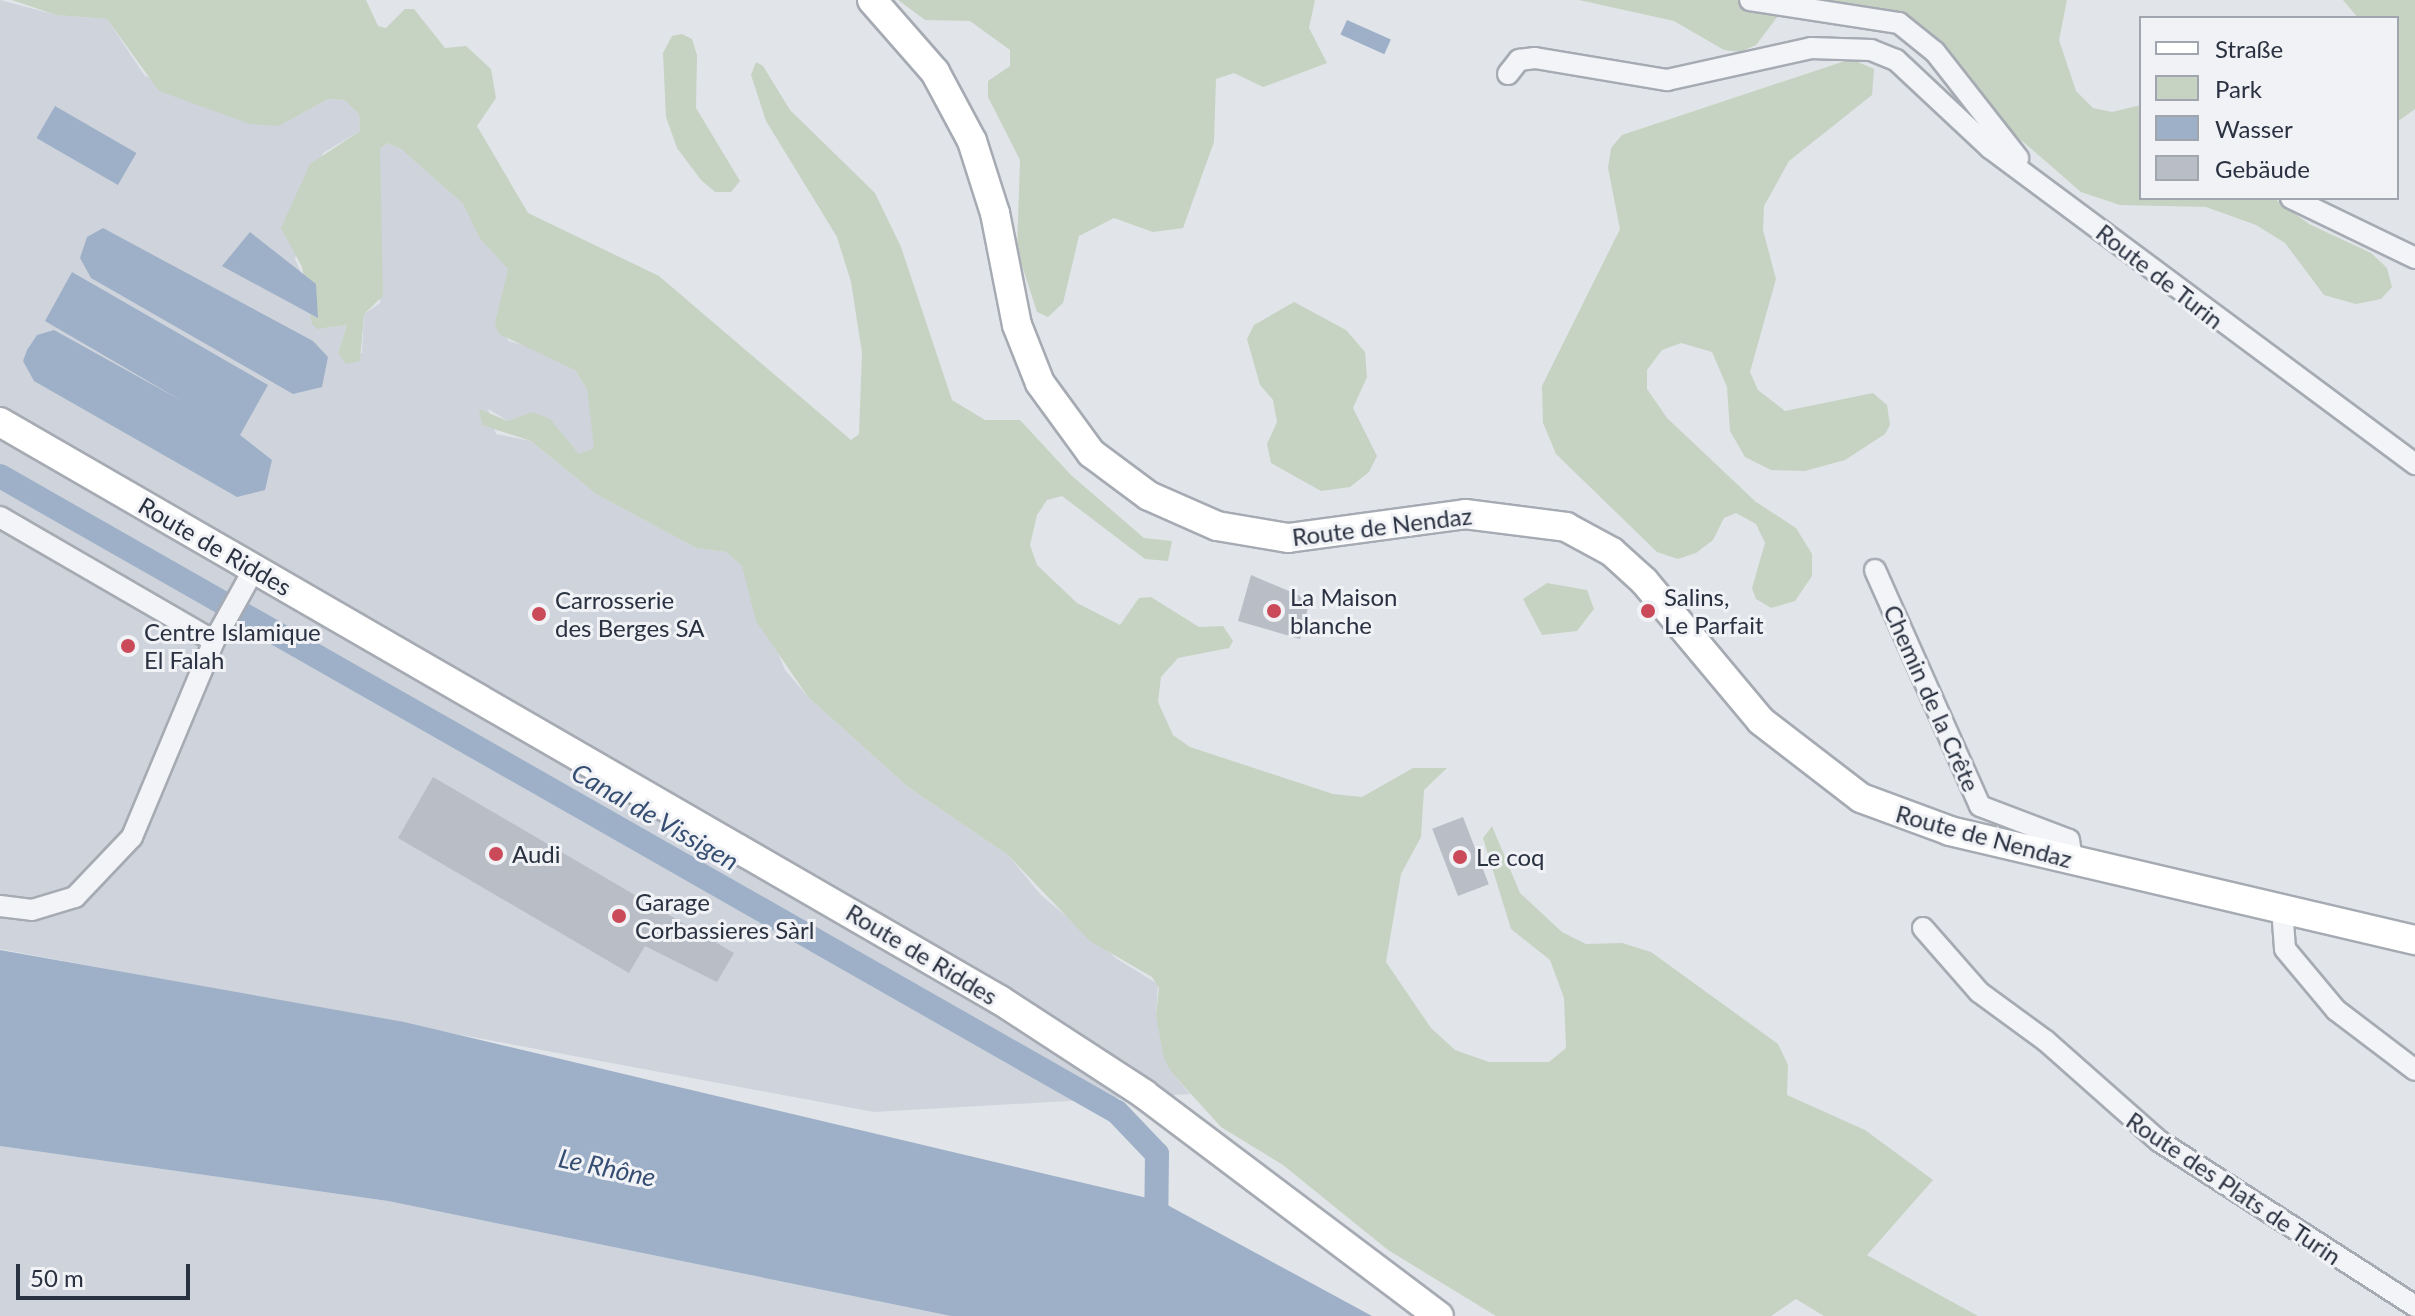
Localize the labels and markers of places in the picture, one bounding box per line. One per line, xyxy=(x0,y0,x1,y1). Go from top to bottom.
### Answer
place label: La Maison blanche xyxy=(1290,583,1397,639)
place label: Salins, Le Parfait xyxy=(1664,583,1764,639)
place label: Carrosserie des Berges SA xyxy=(555,586,705,642)
marker: La Maison blanche xyxy=(1265,602,1283,620)
marker: Salins, Le Parfait xyxy=(1639,602,1657,620)
marker: Carrosserie des Berges SA xyxy=(530,605,548,623)
place label: Centre Islamique El Falah xyxy=(144,618,321,674)
marker: Centre Islamique El Falah xyxy=(119,637,137,655)
place label: Audi xyxy=(512,840,561,868)
place label: Le coq xyxy=(1476,843,1545,871)
marker: Audi xyxy=(487,845,505,863)
marker: Le coq xyxy=(1451,848,1469,866)
place label: Garage Corbassieres Sàrl xyxy=(635,888,814,944)
marker: Garage Corbassieres Sàrl xyxy=(610,907,628,925)

